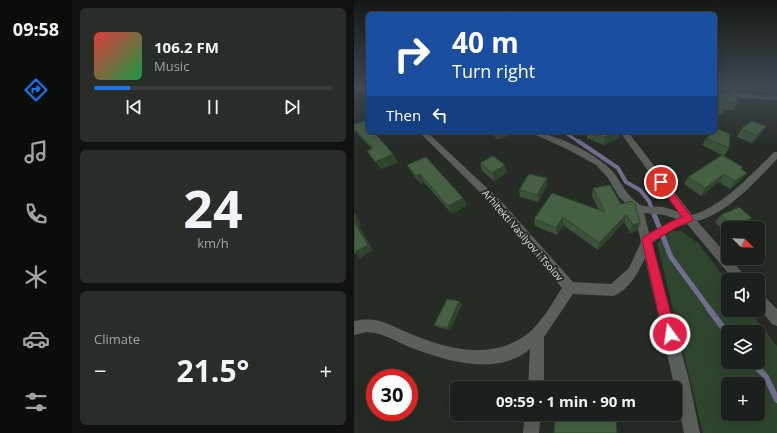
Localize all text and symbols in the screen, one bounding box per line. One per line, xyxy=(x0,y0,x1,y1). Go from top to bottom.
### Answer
text: 09:58 xyxy=(13,17,59,41)
text: 40 m xyxy=(452,23,519,61)
icon: right xyxy=(386,28,438,80)
text: 106.2 FM xyxy=(154,37,219,57)
text: Music xyxy=(154,57,189,75)
text: Turn right xyxy=(452,59,535,83)
icon: directions xyxy=(22,76,50,104)
icon: previous xyxy=(123,96,145,118)
icon: pause xyxy=(202,96,224,118)
icon: next xyxy=(281,96,303,118)
icon: left xyxy=(429,104,451,126)
text: Then xyxy=(386,105,421,125)
icon: music xyxy=(22,138,50,166)
pin xyxy=(644,165,678,199)
icon: arrive xyxy=(650,171,672,193)
text: 24 xyxy=(183,172,243,243)
street label: Arhitekti Vasilyov i Tsolov xyxy=(479,186,567,284)
icon: phone xyxy=(22,200,50,228)
north arrow xyxy=(721,221,765,265)
map controls xyxy=(721,221,765,421)
text: km/h xyxy=(197,234,229,252)
icon: climate xyxy=(22,263,50,291)
button: sound xyxy=(721,273,765,317)
position arrow xyxy=(649,313,691,355)
icon: car xyxy=(22,325,50,353)
button: layers xyxy=(721,325,765,369)
text: Climate xyxy=(94,330,140,348)
text: 21.5° xyxy=(177,350,249,391)
text: − xyxy=(94,355,107,385)
text: + xyxy=(319,355,332,385)
speed limit sign: 30 xyxy=(366,369,418,421)
button: + xyxy=(721,377,765,421)
icon: filters xyxy=(22,388,50,416)
text: 09:59 · 1 min · 90 m xyxy=(496,391,636,411)

